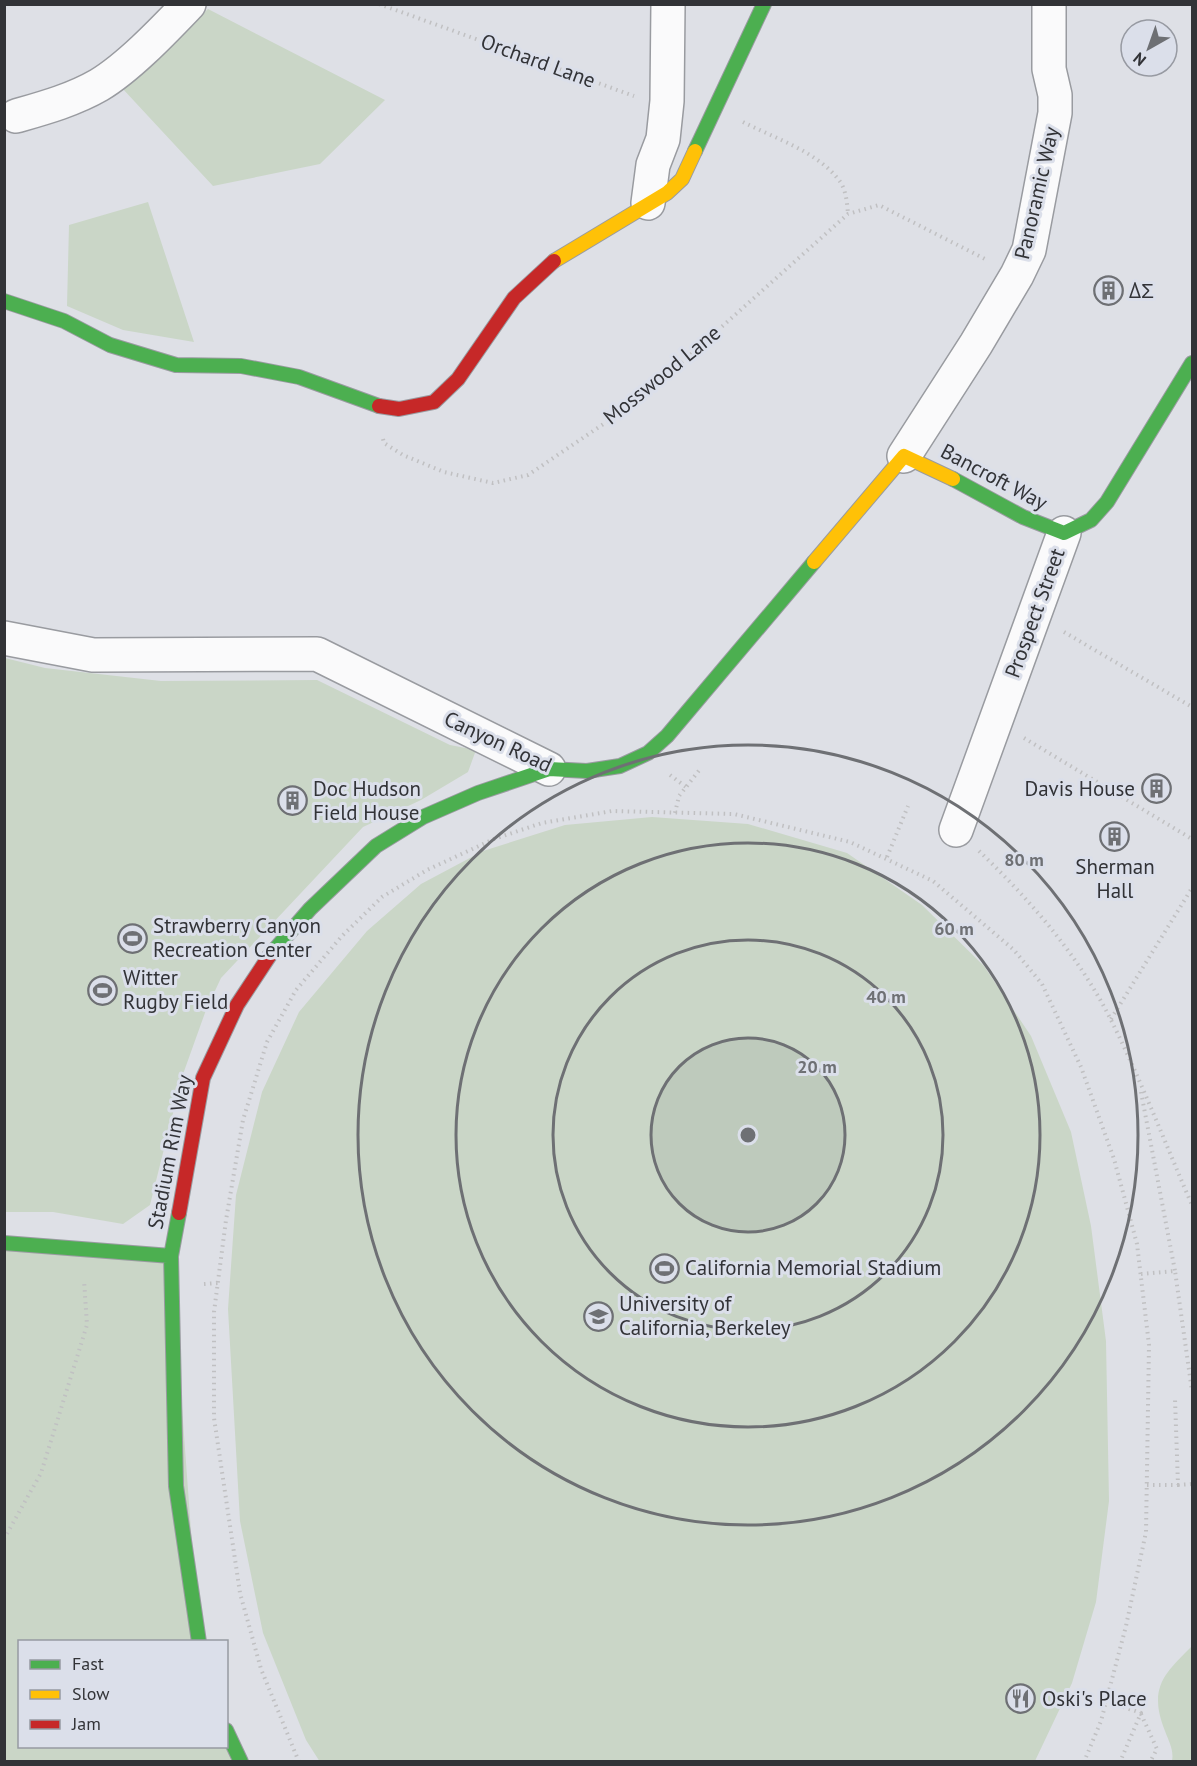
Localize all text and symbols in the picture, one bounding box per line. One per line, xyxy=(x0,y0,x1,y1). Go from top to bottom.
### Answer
north arrow xyxy=(1119,18,1179,78)
street label: Orchard Lane xyxy=(477,27,599,94)
text: N xyxy=(1129,48,1150,71)
street label: Panoramic Way xyxy=(1008,124,1065,262)
building icon: ΔΣ xyxy=(1092,275,1124,307)
place label: ΔΣ xyxy=(1129,277,1154,304)
street label: Mosswood Lane xyxy=(598,319,726,430)
street label: Bancroft Way xyxy=(936,437,1053,516)
street label: Prospect Street xyxy=(999,544,1070,681)
street label: Canyon Road xyxy=(440,705,556,778)
building icon: Davis House xyxy=(1140,773,1172,805)
place label: Doc Hudson Field House xyxy=(313,775,421,826)
place label: Davis House xyxy=(1024,775,1135,802)
building icon: Doc Hudson Field House xyxy=(276,785,308,817)
building icon: Sherman Hall xyxy=(1099,820,1131,852)
text: 80 m xyxy=(1004,848,1044,871)
place label: Sherman Hall xyxy=(1075,853,1155,904)
place label: Strawberry Canyon Recreation Center xyxy=(153,912,321,963)
text: 60 m xyxy=(934,917,974,940)
sports icon: Strawberry Canyon Recreation Center xyxy=(116,922,148,954)
place label: Witter Rugby Field xyxy=(123,964,228,1015)
sports icon: Witter Rugby Field xyxy=(86,974,118,1006)
text: 40 m xyxy=(866,985,906,1008)
text: 20 m xyxy=(797,1055,837,1078)
street label: Stadium Rim Way xyxy=(141,1072,198,1231)
centre of rings xyxy=(738,1125,758,1145)
sports icon: California Memorial Stadium xyxy=(648,1252,680,1284)
place label: California Memorial Stadium xyxy=(685,1254,941,1281)
place label: University of California, Berkeley xyxy=(619,1290,791,1341)
school or university icon: University of California, Berkeley xyxy=(582,1300,614,1332)
legend xyxy=(18,1640,228,1748)
text: Fast xyxy=(72,1652,104,1675)
text: Slow xyxy=(72,1682,110,1705)
restaurant icon: Oski's Place xyxy=(1005,1683,1037,1715)
place label: Oski's Place xyxy=(1042,1685,1147,1712)
text: Jam xyxy=(71,1712,101,1735)

